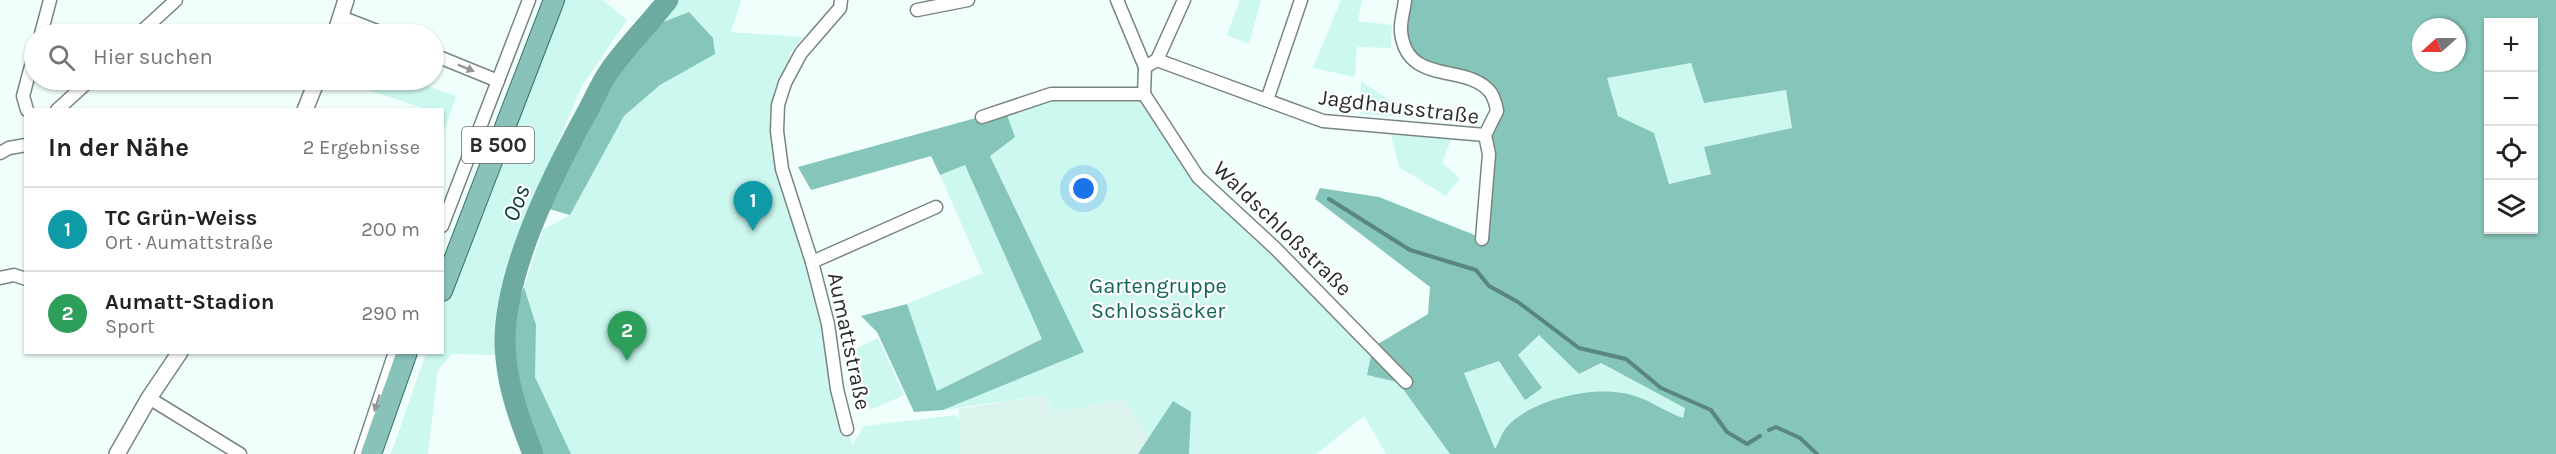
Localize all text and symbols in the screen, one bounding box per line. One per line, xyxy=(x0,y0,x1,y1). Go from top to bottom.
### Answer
north arrow xyxy=(2412,18,2466,72)
map controls xyxy=(2484,18,2538,234)
button: + xyxy=(2484,18,2538,72)
search box xyxy=(24,24,444,90)
icon: search xyxy=(45,41,78,74)
text: Hier suchen xyxy=(93,44,213,70)
one-way arrow xyxy=(457,63,475,73)
button: − xyxy=(2484,72,2538,126)
street label: Jagdhausstraße xyxy=(1317,84,1481,130)
button: locate xyxy=(2484,126,2538,180)
road number: B 500 xyxy=(462,127,534,163)
text: In der Nähe xyxy=(48,132,189,163)
text: 2 Ergebnisse xyxy=(303,136,420,159)
street label: Waldschloßstraße xyxy=(1208,156,1357,302)
your location xyxy=(1069,174,1098,203)
button: layers xyxy=(2484,180,2538,234)
water label: Oos xyxy=(496,181,536,225)
pin: 1 xyxy=(734,182,772,231)
text: TC Grün-Weiss xyxy=(105,205,257,231)
text: 1 xyxy=(64,218,71,241)
text: 200 m xyxy=(361,218,420,241)
text: Ort · Aumattstraße xyxy=(105,231,273,254)
street label: Aumattstraße xyxy=(822,270,876,412)
park label: Gartengruppe Schlossäcker xyxy=(1089,273,1227,324)
text: Aumatt-Stadion xyxy=(105,289,274,315)
text: 2 xyxy=(61,302,74,325)
text: 290 m xyxy=(361,302,420,325)
pin: 2 xyxy=(608,312,646,361)
text: Sport xyxy=(105,315,154,338)
one-way arrow xyxy=(372,394,381,412)

